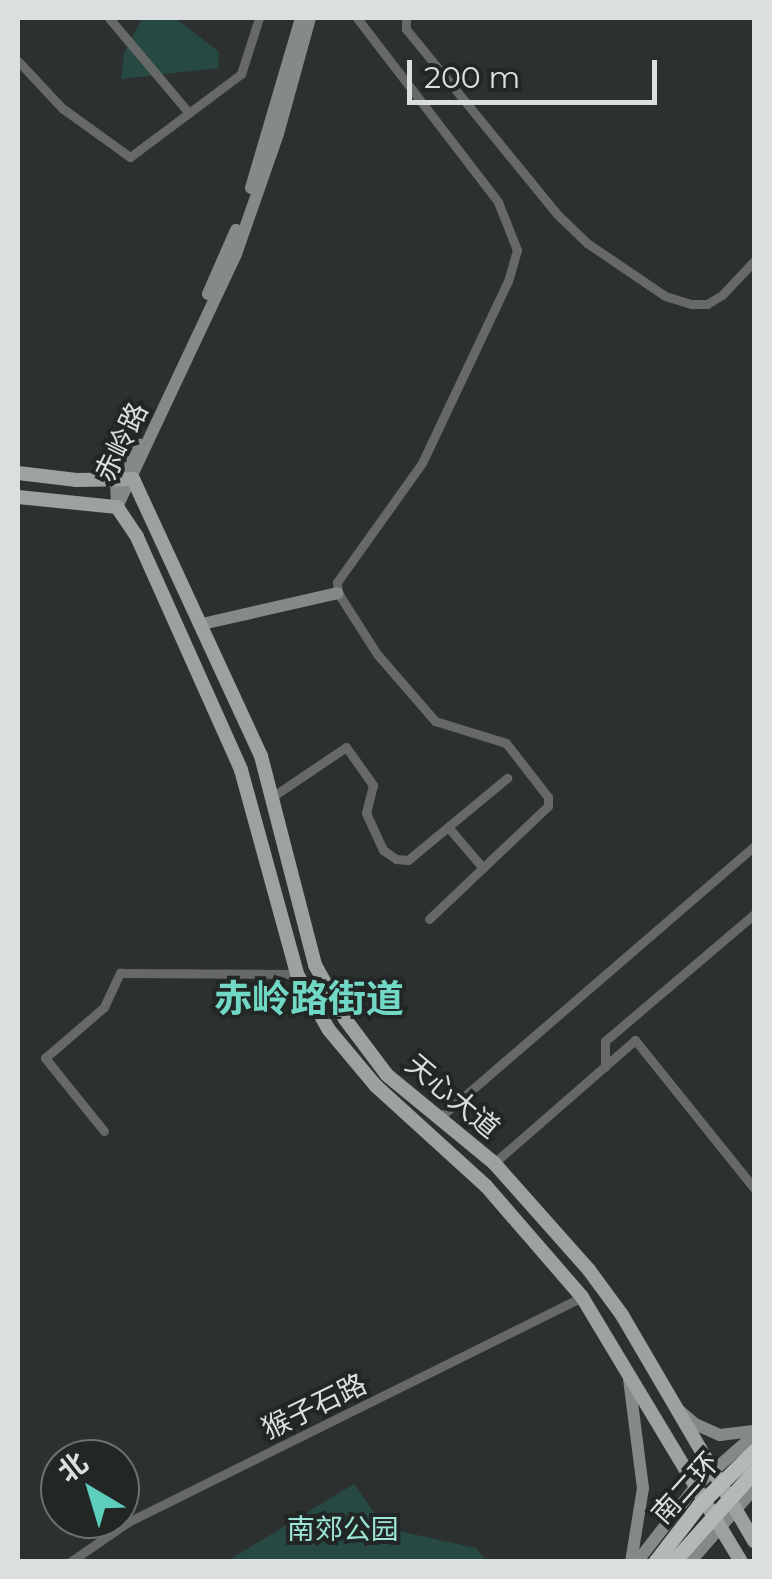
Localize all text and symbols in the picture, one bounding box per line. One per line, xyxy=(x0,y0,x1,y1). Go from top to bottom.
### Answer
scale bar xyxy=(412,40,662,102)
text: 200 m xyxy=(424,59,520,96)
street label: 赤岭路 xyxy=(87,397,155,487)
district label: 赤岭路街道 xyxy=(214,976,404,1022)
street label: 天心大道 xyxy=(399,1047,507,1145)
street label: 猴子石路 xyxy=(256,1366,372,1446)
north arrow xyxy=(40,1439,140,1539)
text: 北 xyxy=(51,1445,94,1489)
street label: 南二环 xyxy=(644,1446,726,1530)
park label: 南郊公园 xyxy=(287,1512,399,1546)

